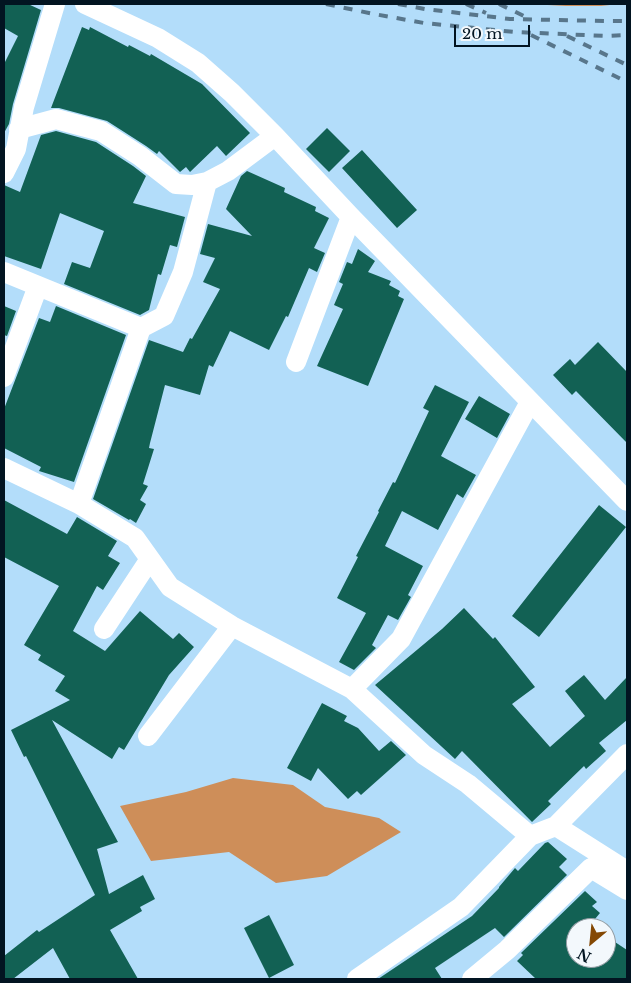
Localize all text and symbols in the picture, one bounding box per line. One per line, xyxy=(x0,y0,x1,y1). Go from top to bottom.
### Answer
scale bar xyxy=(456,15,532,47)
text: 20 m xyxy=(462,24,502,43)
north arrow xyxy=(566,918,616,968)
text: N xyxy=(574,944,594,966)

